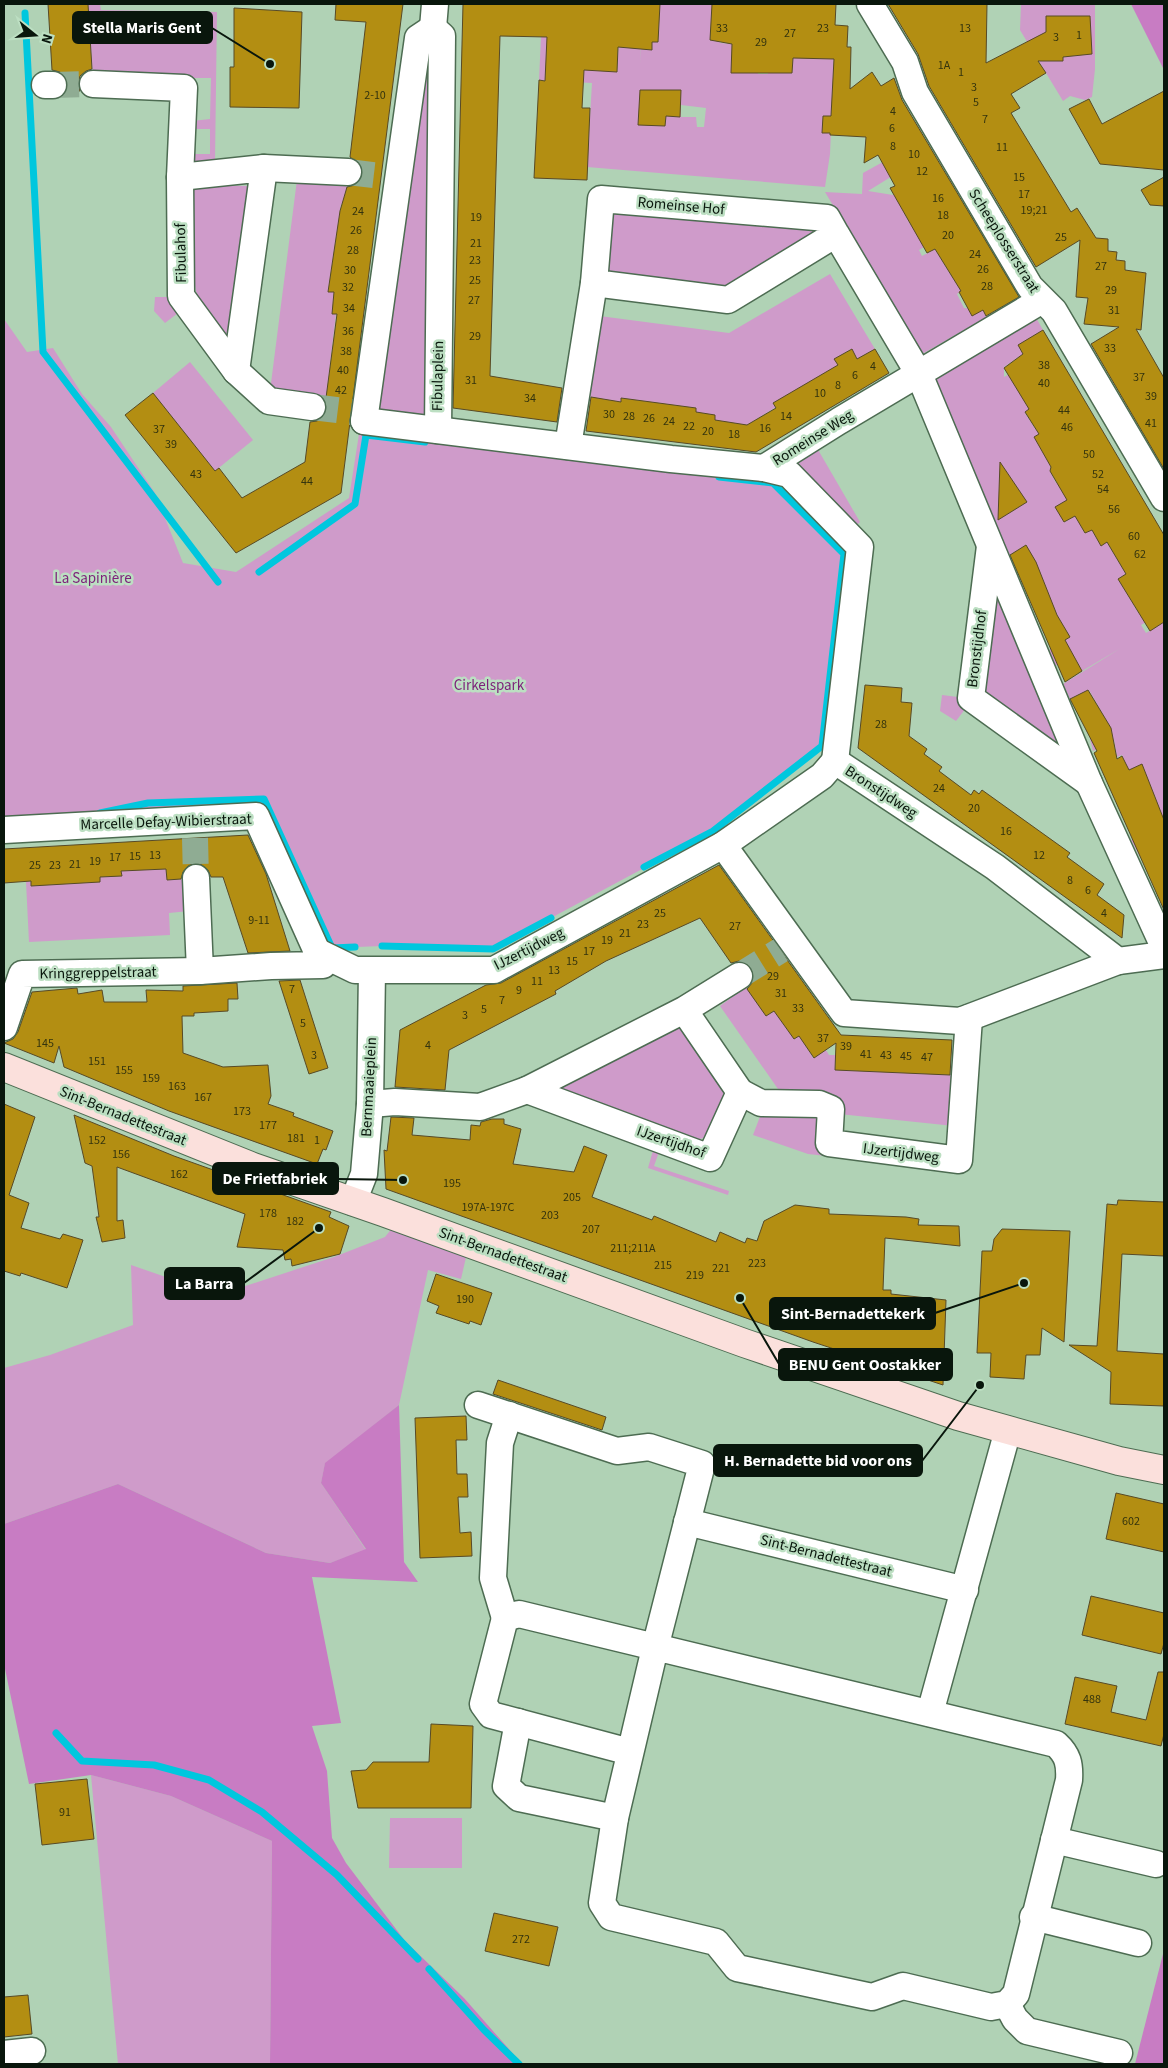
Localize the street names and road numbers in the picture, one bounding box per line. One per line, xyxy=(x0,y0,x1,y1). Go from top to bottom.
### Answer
street label: Scheeplosserstraat xyxy=(964,185,1044,297)
street label: Romeinse Hof xyxy=(637,192,726,220)
street label: Fibulahof xyxy=(170,222,192,283)
street label: Fibulaplein xyxy=(427,341,449,411)
street label: Romeinse Weg xyxy=(769,405,858,471)
street label: Bronstijdhof xyxy=(962,609,992,689)
street label: Bronstijdweg xyxy=(841,761,922,824)
street label: Marcelle Defay-Wibierstraat xyxy=(80,809,252,835)
street label: IJzertijdweg xyxy=(490,922,568,976)
street label: Kringgreppelstraat xyxy=(39,961,157,985)
street label: Bernmaaieplein xyxy=(356,1037,382,1137)
street label: Sint-Bernadettestraat xyxy=(56,1081,190,1151)
street label: IJzertijdhof xyxy=(634,1120,709,1164)
street label: IJzertijdweg xyxy=(862,1138,941,1168)
street label: Sint-Bernadettestraat xyxy=(436,1222,570,1288)
street label: Sint-Bernadettestraat xyxy=(758,1529,894,1583)

